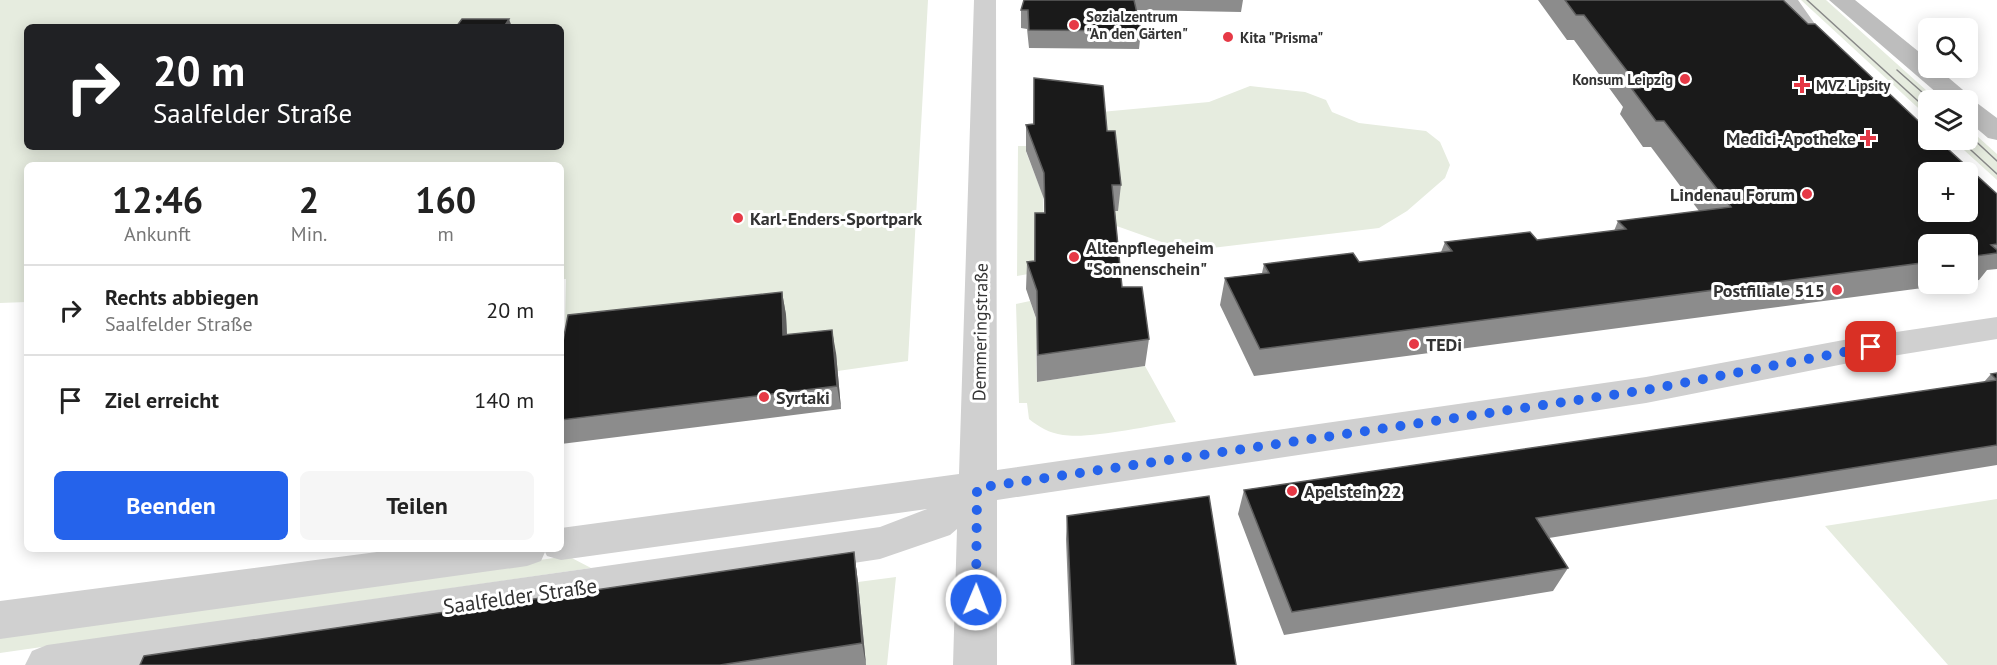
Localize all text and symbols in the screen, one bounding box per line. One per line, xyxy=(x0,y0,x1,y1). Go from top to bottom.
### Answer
place label: Sozialzentrum "An den Gärten" xyxy=(1086,7,1188,43)
marker: Sozialzentrum "An den Gärten" xyxy=(1067,18,1081,32)
map controls xyxy=(1918,18,1978,294)
button: search xyxy=(1918,18,1978,78)
place label: Kita "Prisma" xyxy=(1240,28,1323,47)
marker: Kita "Prisma" xyxy=(1221,30,1235,44)
text: 20 m xyxy=(153,43,245,98)
icon: right xyxy=(54,48,132,126)
place label: Konsum Leipzig xyxy=(1572,70,1673,89)
marker: Konsum Leipzig xyxy=(1678,72,1692,86)
marker: MVZ Lipsity xyxy=(1793,76,1811,94)
place label: MVZ Lipsity xyxy=(1816,76,1891,95)
button: layers xyxy=(1918,90,1978,150)
text: Saalfelder Straße xyxy=(153,96,352,130)
place label: Medici-Apotheke xyxy=(1726,127,1856,150)
marker: Medici-Apotheke xyxy=(1861,131,1875,145)
button: + xyxy=(1918,162,1978,222)
text: 12:46 xyxy=(112,176,203,223)
text: 2 xyxy=(299,176,319,223)
text: 160 xyxy=(415,176,476,223)
place label: Lindenau Forum xyxy=(1670,183,1795,206)
marker: Lindenau Forum xyxy=(1800,187,1814,201)
place label: Karl-Enders-Sportpark xyxy=(750,207,922,230)
marker: Karl-Enders-Sportpark xyxy=(731,211,745,225)
text: Ankunft xyxy=(124,221,191,247)
text: Min. xyxy=(291,221,327,247)
text: m xyxy=(438,221,454,247)
button: − xyxy=(1918,234,1978,294)
place label: Altenpflegeheim "Sonnenschein" xyxy=(1086,236,1214,280)
marker: Altenpflegeheim "Sonnenschein" xyxy=(1067,250,1081,264)
street label: Demmeringstraße xyxy=(967,263,993,401)
place label: Postfiliale 515 xyxy=(1713,279,1825,302)
text: Rechts abbiegen xyxy=(105,283,259,311)
marker: Postfiliale 515 xyxy=(1830,283,1844,297)
icon: right xyxy=(54,294,87,327)
text: 20 m xyxy=(486,296,534,324)
text: Saalfelder Straße xyxy=(105,311,253,337)
pin xyxy=(1845,321,1896,372)
icon: arrive xyxy=(1854,330,1887,363)
place label: TEDi xyxy=(1426,333,1462,356)
marker: TEDi xyxy=(1407,337,1421,351)
icon: arrive xyxy=(54,384,87,417)
text: Ziel erreicht xyxy=(105,386,219,414)
text: 140 m xyxy=(474,386,534,414)
place label: Syrtaki xyxy=(776,386,830,409)
marker: Syrtaki xyxy=(757,390,771,404)
button: Beenden xyxy=(54,471,288,540)
button: Teilen xyxy=(300,471,534,540)
place label: Apelstein 22 xyxy=(1304,480,1402,503)
marker: Apelstein 22 xyxy=(1285,484,1299,498)
position arrow xyxy=(944,568,1008,632)
street label: Saalfelder Straße xyxy=(441,572,599,620)

